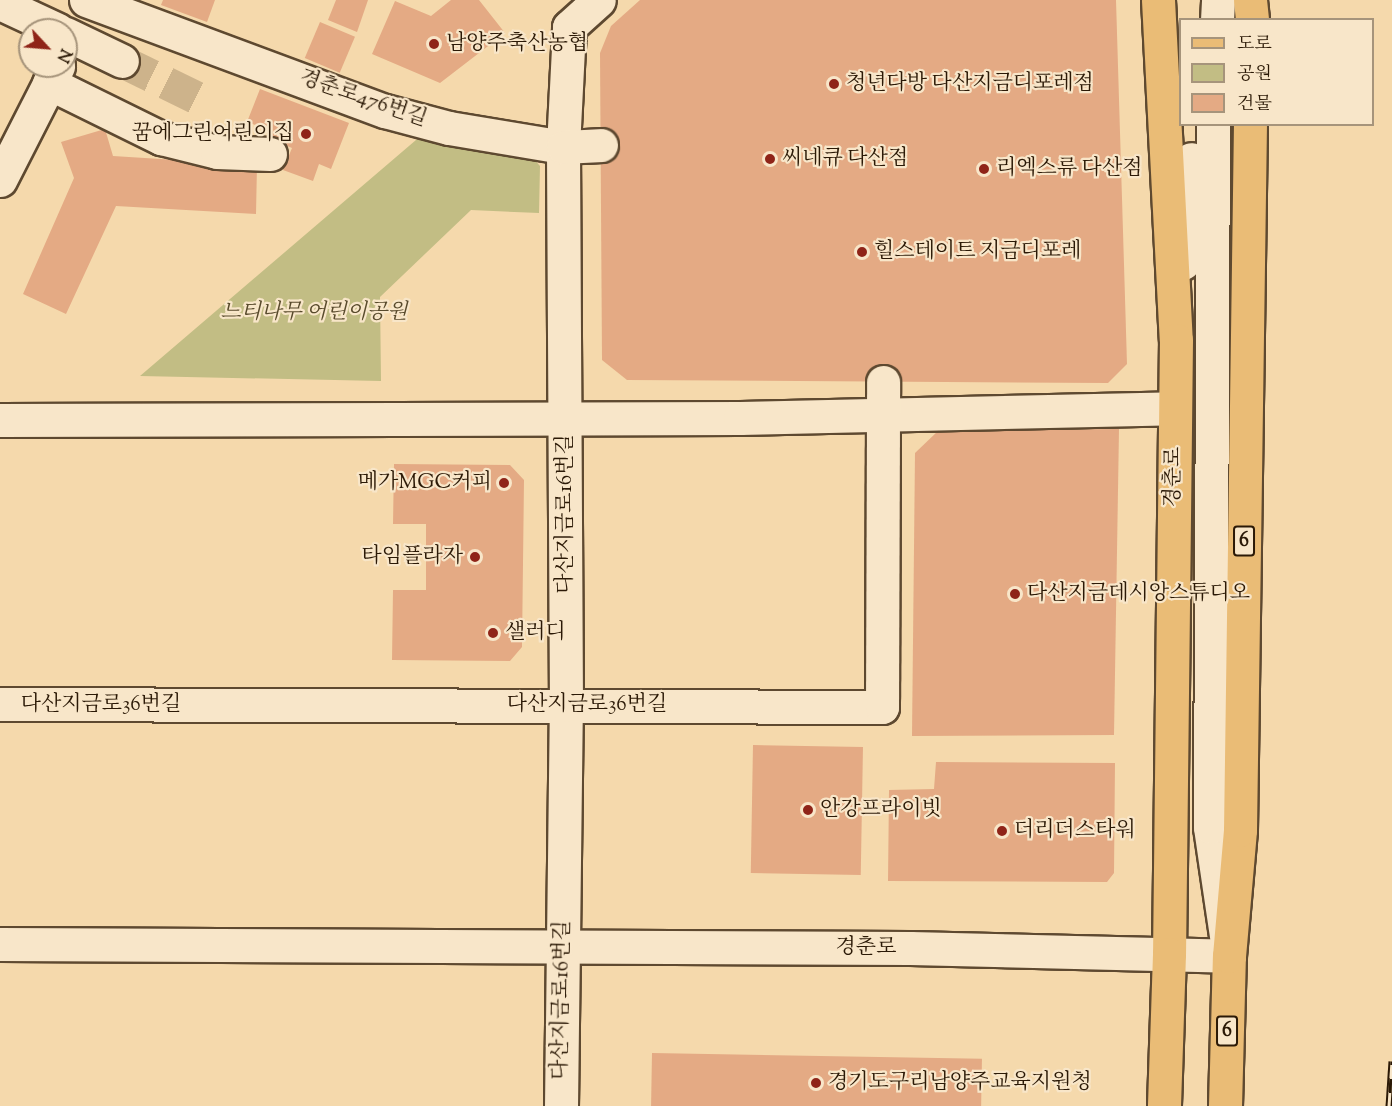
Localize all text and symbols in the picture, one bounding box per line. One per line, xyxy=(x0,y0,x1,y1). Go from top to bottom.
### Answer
north arrow xyxy=(18,18,78,78)
legend xyxy=(1179,18,1374,126)
place label: 남양주축산농협 xyxy=(446,31,588,57)
text: 도로 xyxy=(1237,32,1272,58)
marker: 남양주축산농협 xyxy=(427,37,441,51)
text: N xyxy=(50,44,76,66)
text: 공원 xyxy=(1237,62,1272,88)
street label: 경춘로476번길 xyxy=(296,65,430,133)
place label: 청년다방 다산지금디포레점 xyxy=(846,71,1094,97)
marker: 청년다방 다산지금디포레점 xyxy=(827,77,841,91)
text: 건물 xyxy=(1237,92,1272,118)
place label: 꿈에그린어린이집 xyxy=(132,121,294,147)
marker: 꿈에그린어린이집 xyxy=(299,127,313,141)
place label: 씨네큐 다산점 xyxy=(782,146,908,172)
marker: 씨네큐 다산점 xyxy=(763,152,777,166)
place label: 리엑스류 다산점 xyxy=(996,156,1142,182)
marker: 리엑스류 다산점 xyxy=(977,162,991,176)
place label: 힐스테이트 지금디포레 xyxy=(874,239,1081,265)
marker: 힐스테이트 지금디포레 xyxy=(855,245,869,259)
park label: 느티나무 어린이공원 xyxy=(220,300,408,326)
street label: 다산지금로16번길 xyxy=(553,434,579,594)
street label: 경춘로 xyxy=(1161,446,1187,508)
place label: 메가MGC커피 xyxy=(358,470,492,496)
marker: 메가MGC커피 xyxy=(497,476,511,490)
road number: 6 xyxy=(1232,524,1256,558)
place label: 타임플라자 xyxy=(362,544,463,570)
marker: 타임플라자 xyxy=(468,550,482,564)
place label: 다산지금데시앙스튜디오 xyxy=(1027,581,1250,607)
marker: 다산지금데시앙스튜디오 xyxy=(1008,587,1022,601)
place label: 샐러디 xyxy=(505,620,566,646)
marker: 샐러디 xyxy=(486,626,500,640)
street label: 다산지금로36번길 xyxy=(21,692,181,718)
street label: 다산지금로36번길 xyxy=(507,692,667,718)
place label: 안강프라이빗 xyxy=(820,797,942,823)
marker: 안강프라이빗 xyxy=(801,803,815,817)
place label: 더리더스타워 xyxy=(1014,818,1136,844)
marker: 더리더스타워 xyxy=(995,824,1009,838)
street label: 다산지금로16번길 xyxy=(548,920,576,1080)
street label: 경춘로 xyxy=(836,935,896,961)
road number: 6 xyxy=(1215,1014,1239,1048)
place label: 경기도구리남양주교육지원청 xyxy=(828,1070,1092,1096)
marker: 경기도구리남양주교육지원청 xyxy=(809,1076,823,1090)

